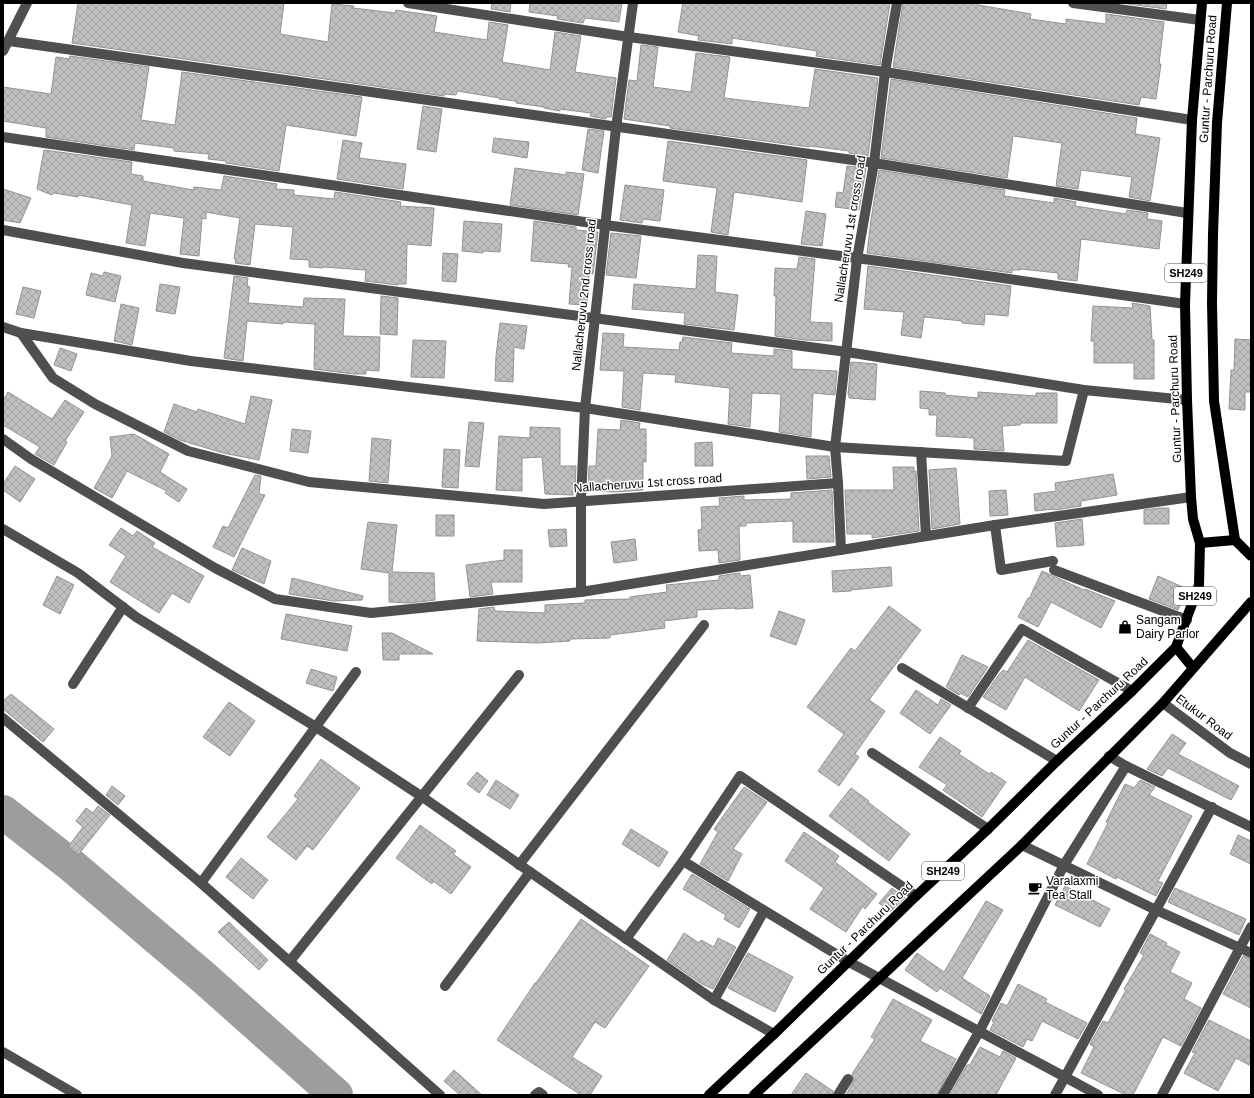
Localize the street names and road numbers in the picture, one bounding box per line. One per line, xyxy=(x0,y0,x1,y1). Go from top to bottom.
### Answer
street label: Guntur - Parchuru Road xyxy=(1197,15,1219,143)
street label: Nallacheruvu 1st cross road xyxy=(831,154,869,304)
street label: Nallacheruvu 2nd cross road xyxy=(569,218,599,372)
road number: SH249 xyxy=(1165,264,1207,282)
street label: Guntur - Parchuru Road xyxy=(1166,335,1184,463)
street label: Nallacheruvu 1st cross road xyxy=(573,471,723,495)
road number: SH249 xyxy=(1174,587,1216,605)
street label: Guntur - Parchuru Road xyxy=(1047,654,1151,752)
street label: Etukur Road xyxy=(1173,691,1235,743)
road number: SH249 xyxy=(922,862,964,880)
street label: Guntur - Parchuru Road xyxy=(814,878,916,978)

